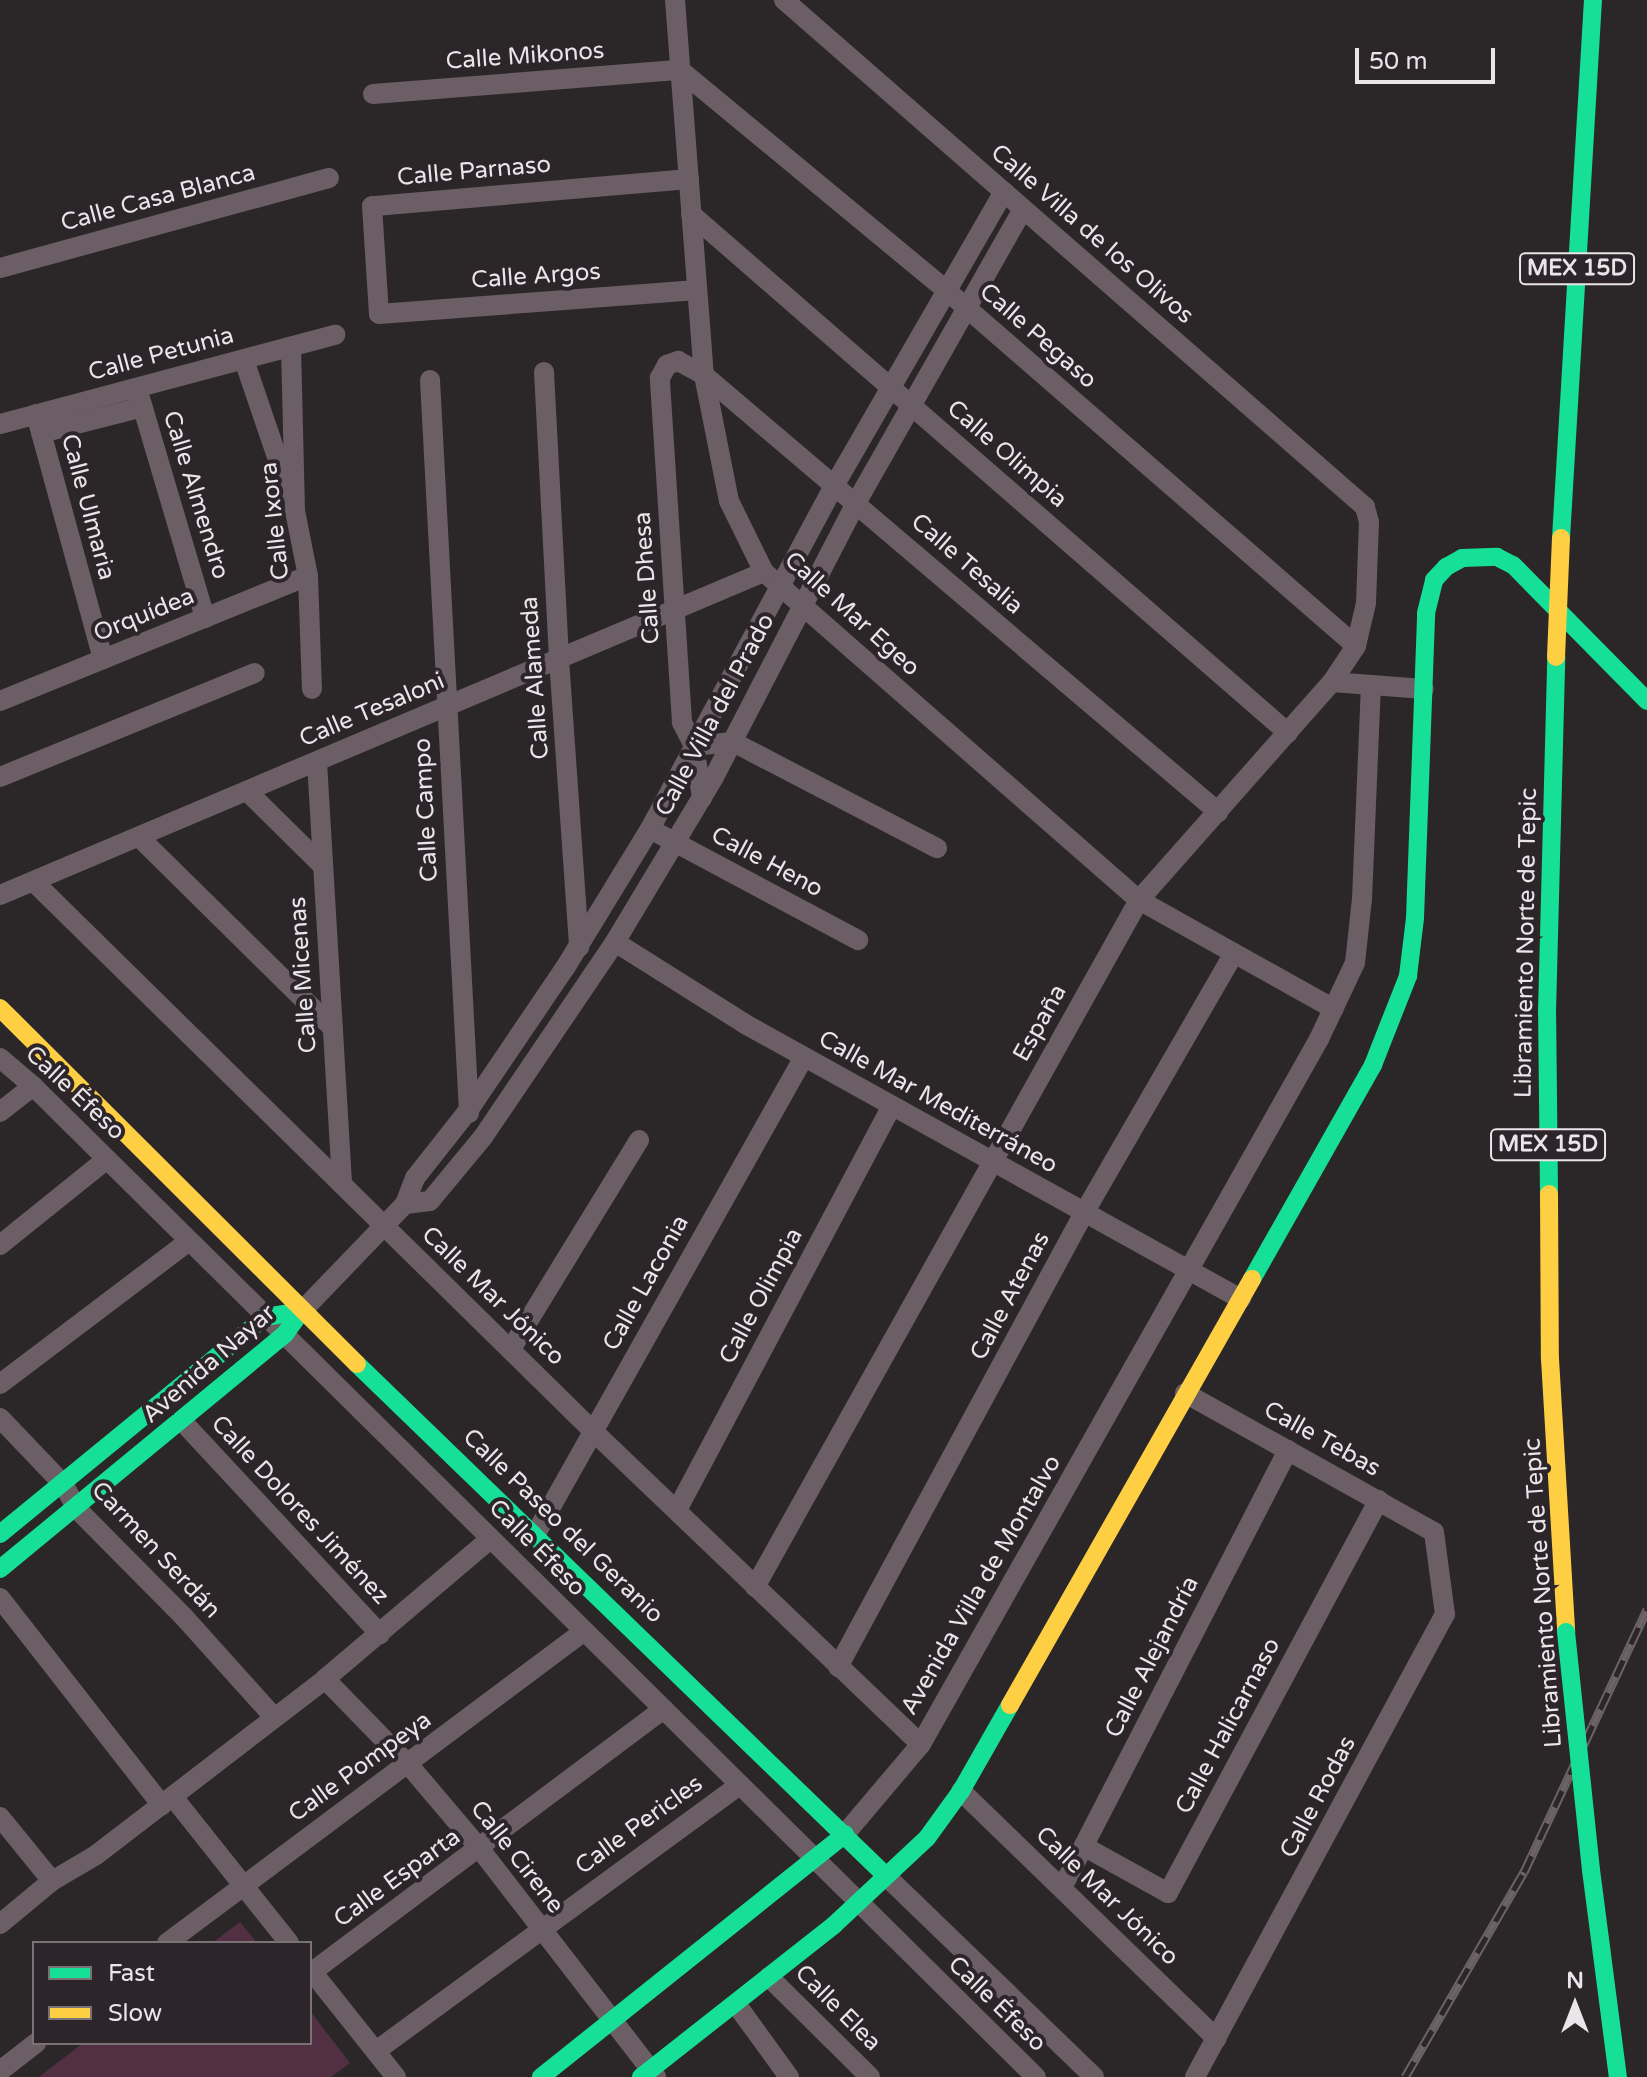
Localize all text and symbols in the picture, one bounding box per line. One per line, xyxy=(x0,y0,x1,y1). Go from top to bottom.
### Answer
scale bar xyxy=(1359,32,1499,82)
street label: Calle Mikonos xyxy=(445,36,605,76)
text: 50 m xyxy=(1369,47,1427,76)
street label: Calle Villa de los Olivos xyxy=(985,138,1199,330)
street label: Calle Parnaso xyxy=(396,150,552,192)
street label: Calle Casa Blanca xyxy=(58,158,258,238)
road number: MEX 15D xyxy=(1519,251,1635,287)
street label: Calle Argos xyxy=(470,257,602,295)
street label: Calle Pegaso xyxy=(973,277,1103,395)
street label: Calle Petunia xyxy=(85,321,237,387)
street label: Calle Olimpia xyxy=(941,394,1073,514)
street label: Calle Almendro xyxy=(157,407,235,583)
street label: Calle Ulmaria xyxy=(55,431,121,583)
street label: Calle Ixora xyxy=(254,460,296,582)
street label: Calle Tesalia xyxy=(905,508,1029,620)
street label: Calle Dhesa xyxy=(628,511,666,645)
street label: Calle Mar Egeo xyxy=(778,546,926,682)
street label: Orquídea xyxy=(89,582,199,648)
street label: Calle Alameda xyxy=(515,595,555,761)
street label: Calle Villa del Prado xyxy=(649,609,781,821)
street label: Calle Tesaloni xyxy=(295,667,449,753)
street label: Calle Campo xyxy=(408,737,444,883)
street label: Libramiento Norte de Tepic xyxy=(1509,788,1543,1098)
street label: Calle Heno xyxy=(706,821,828,903)
street label: Calle Micenas xyxy=(283,896,323,1054)
street label: España xyxy=(1007,980,1073,1066)
street label: Calle Mar Mediterráneo xyxy=(813,1024,1063,1180)
street label: Calle Éfeso xyxy=(19,1040,131,1146)
road number: MEX 15D xyxy=(1490,1127,1606,1163)
street label: Calle Laconia xyxy=(597,1210,695,1356)
street label: Calle Mar Jónico xyxy=(415,1220,571,1372)
street label: Calle Olimpia xyxy=(713,1223,809,1369)
street label: Calle Atenas xyxy=(964,1227,1056,1365)
street label: Avenida Nayar xyxy=(137,1298,281,1430)
street label: Calle Tebas xyxy=(1259,1395,1385,1483)
street label: Calle Dolores Jiménez xyxy=(205,1410,395,1610)
street label: Calle Paseo del Geranio xyxy=(457,1423,669,1629)
street label: Libramiento Norte de Tepic xyxy=(1518,1437,1568,1749)
street label: Avenida Villa de Montalvo xyxy=(895,1450,1067,1720)
street label: Carmen Serdán xyxy=(85,1476,227,1624)
street label: Calle Éfeso xyxy=(483,1494,591,1602)
street label: Calle Alejandría xyxy=(1099,1571,1205,1743)
street label: Calle Halicarnaso xyxy=(1169,1633,1287,1819)
street label: Calle Pompeya xyxy=(283,1706,437,1828)
street label: Calle Rodas xyxy=(1274,1731,1362,1863)
street label: Calle Pericles xyxy=(570,1769,708,1881)
street label: Calle Cirene xyxy=(464,1795,570,1919)
street label: Calle Mar Jónico xyxy=(1029,1820,1185,1972)
street label: Calle Esparta xyxy=(328,1823,466,1933)
legend xyxy=(32,1941,312,2045)
street label: Calle Éfeso xyxy=(942,1950,1052,2058)
text: Fast xyxy=(108,1959,155,1988)
street label: Calle Elea xyxy=(789,1959,887,2057)
north arrow xyxy=(1535,1965,1615,2045)
text: N xyxy=(1566,1968,1584,1994)
text: Slow xyxy=(108,1999,162,2028)

